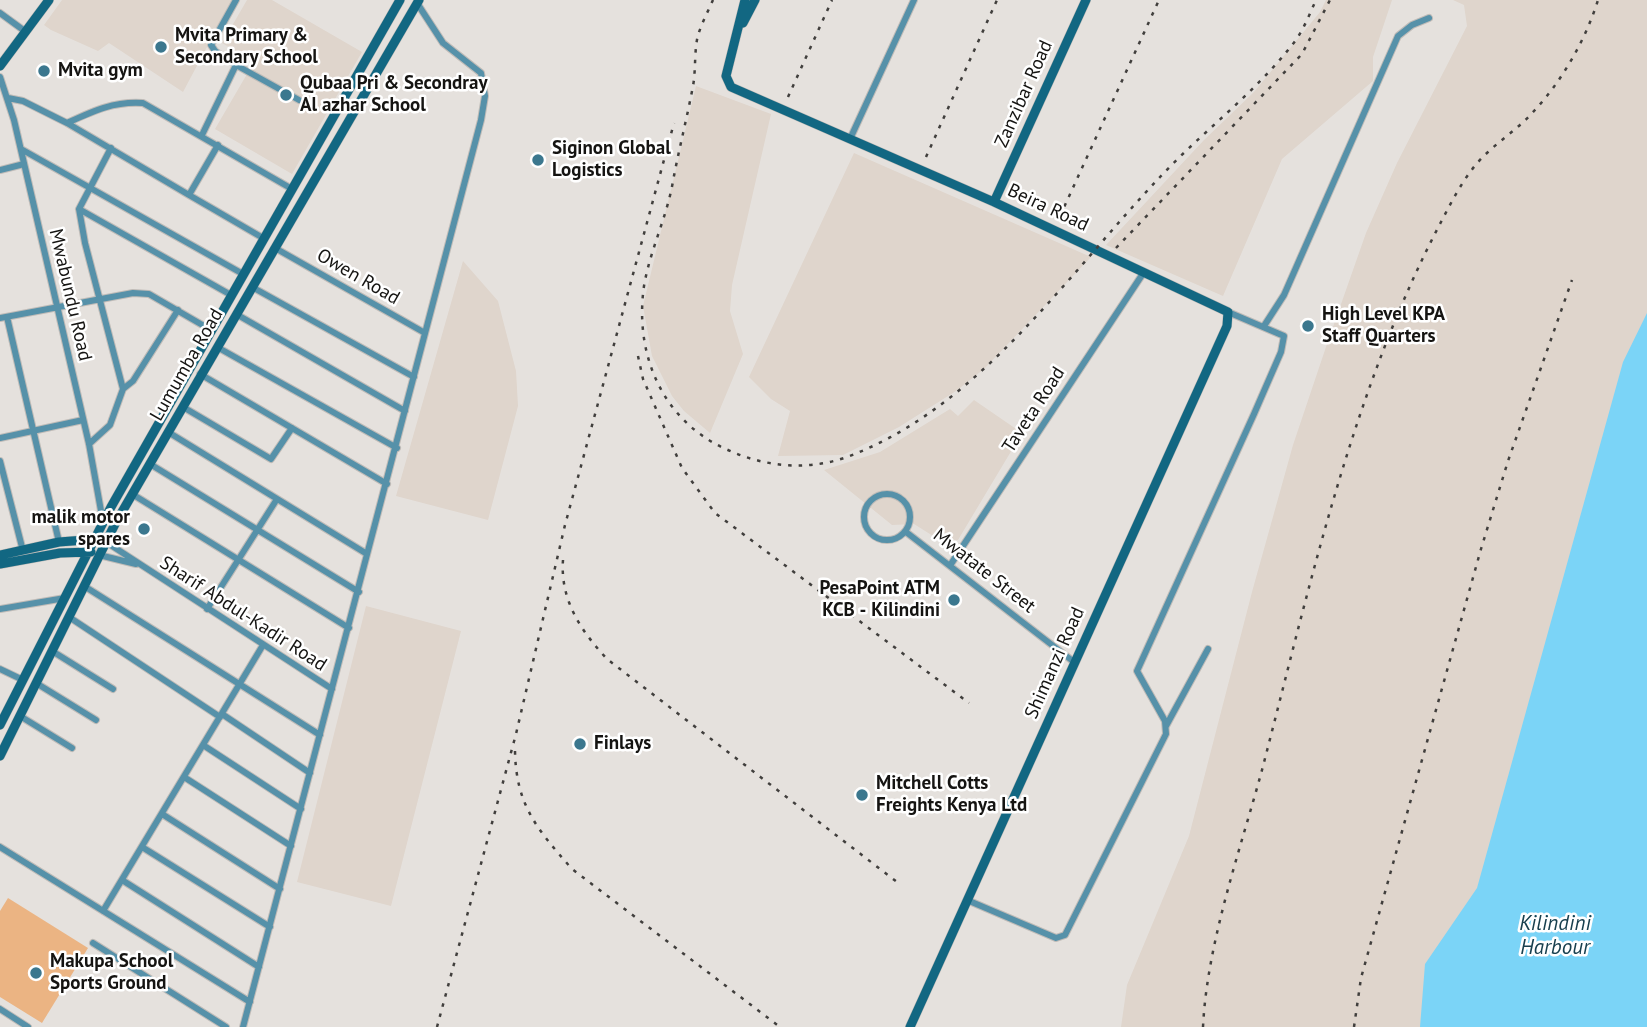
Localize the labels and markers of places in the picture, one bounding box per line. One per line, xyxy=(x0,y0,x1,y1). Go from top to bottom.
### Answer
place label: Mvita Primary & Secondary School xyxy=(175,25,318,69)
marker: Mvita Primary & Secondary School xyxy=(153,39,169,55)
place label: Mvita gym xyxy=(58,60,143,82)
marker: Mvita gym xyxy=(36,63,52,79)
place label: Qubaa Pri & Secondray Al azhar School xyxy=(300,73,487,117)
marker: Qubaa Pri & Secondray Al azhar School xyxy=(278,87,294,103)
place label: Siginon Global Logistics xyxy=(552,138,671,182)
marker: Siginon Global Logistics xyxy=(530,152,546,168)
place label: High Level KPA Staff Quarters xyxy=(1322,304,1445,348)
marker: High Level KPA Staff Quarters xyxy=(1300,318,1316,334)
place label: malik motor spares xyxy=(32,507,130,551)
marker: malik motor spares xyxy=(136,521,152,537)
place label: PesaPoint ATM KCB - Kilindini xyxy=(819,578,940,622)
marker: PesaPoint ATM KCB - Kilindini xyxy=(946,592,962,608)
place label: Finlays xyxy=(594,733,651,755)
marker: Finlays xyxy=(572,736,588,752)
place label: Mitchell Cotts Freights Kenya Ltd xyxy=(876,773,1027,817)
marker: Mitchell Cotts Freights Kenya Ltd xyxy=(854,787,870,803)
place label: Makupa School Sports Ground xyxy=(50,951,173,995)
marker: Makupa School Sports Ground xyxy=(28,965,44,981)

